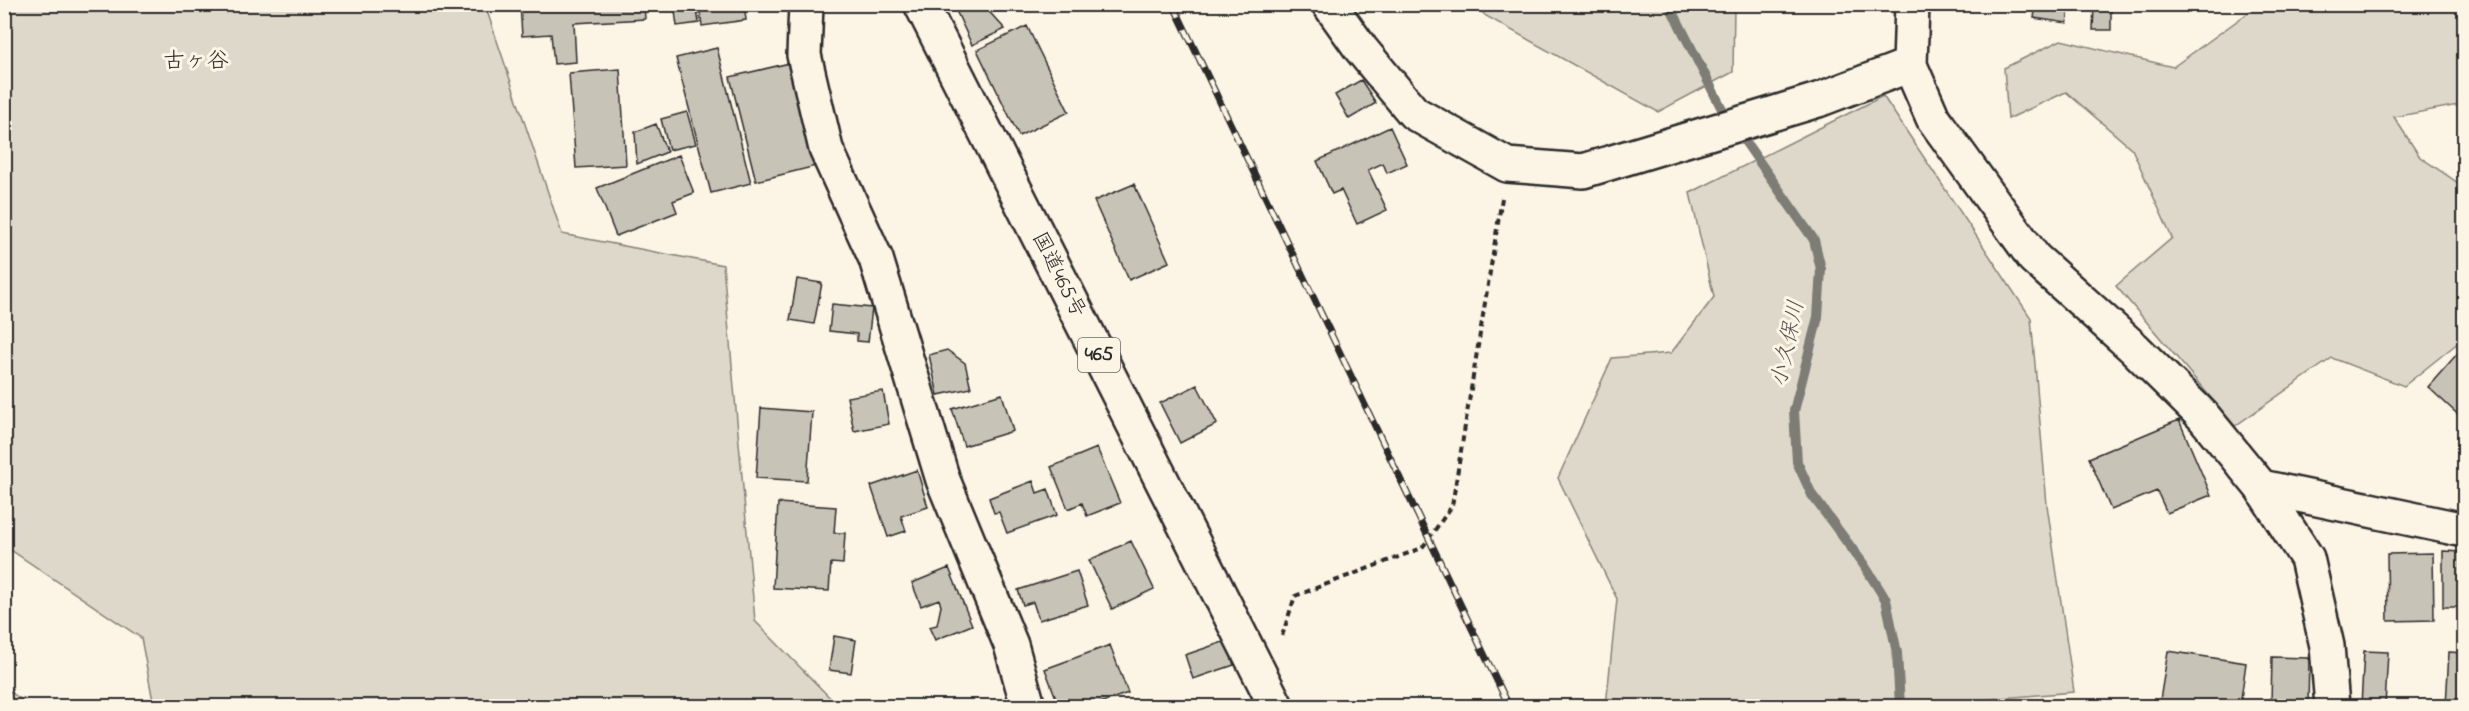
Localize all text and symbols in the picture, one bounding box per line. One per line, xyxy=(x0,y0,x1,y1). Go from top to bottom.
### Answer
district label: 古ヶ谷 xyxy=(163,46,229,78)
street label: 国道465号 xyxy=(1024,227,1092,323)
water label: 小久保川 xyxy=(1764,298,1814,390)
road number: 465 xyxy=(1078,338,1120,372)

